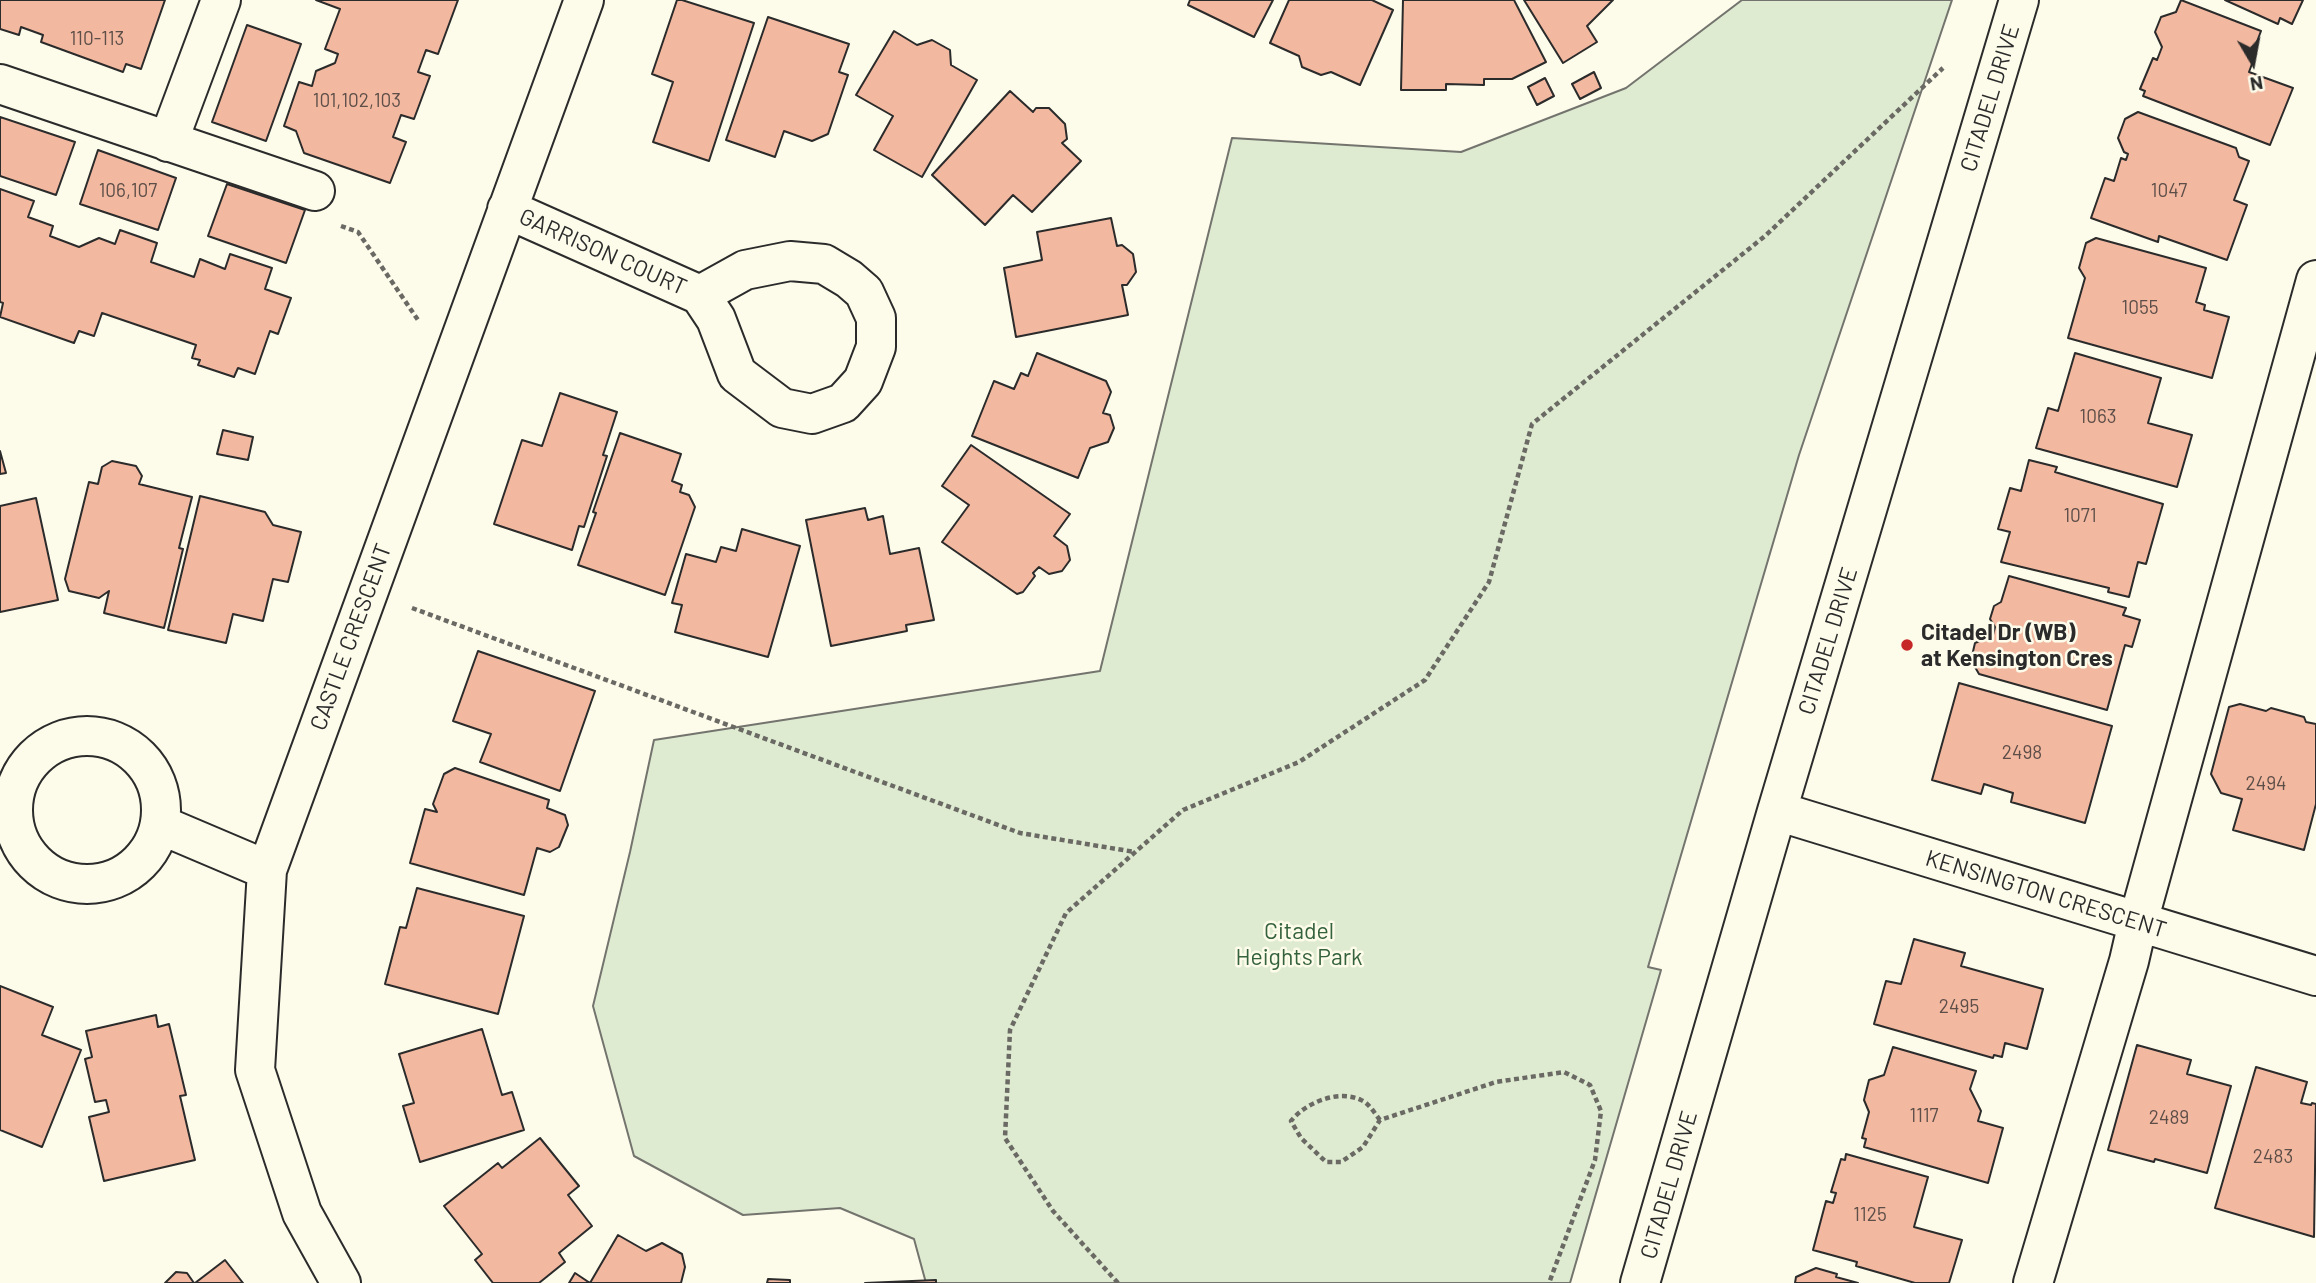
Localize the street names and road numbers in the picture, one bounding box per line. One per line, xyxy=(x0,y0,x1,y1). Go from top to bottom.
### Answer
street label: CITADEL DRIVE xyxy=(1954,21,2026,175)
street label: GARRISON COURT xyxy=(515,203,691,301)
street label: CASTLE CRESCENT xyxy=(304,540,398,734)
street label: CITADEL DRIVE xyxy=(1792,564,1864,718)
street label: KENSINGTON CRESCENT xyxy=(1922,844,2170,944)
street label: CITADEL DRIVE xyxy=(1635,1108,1703,1262)

